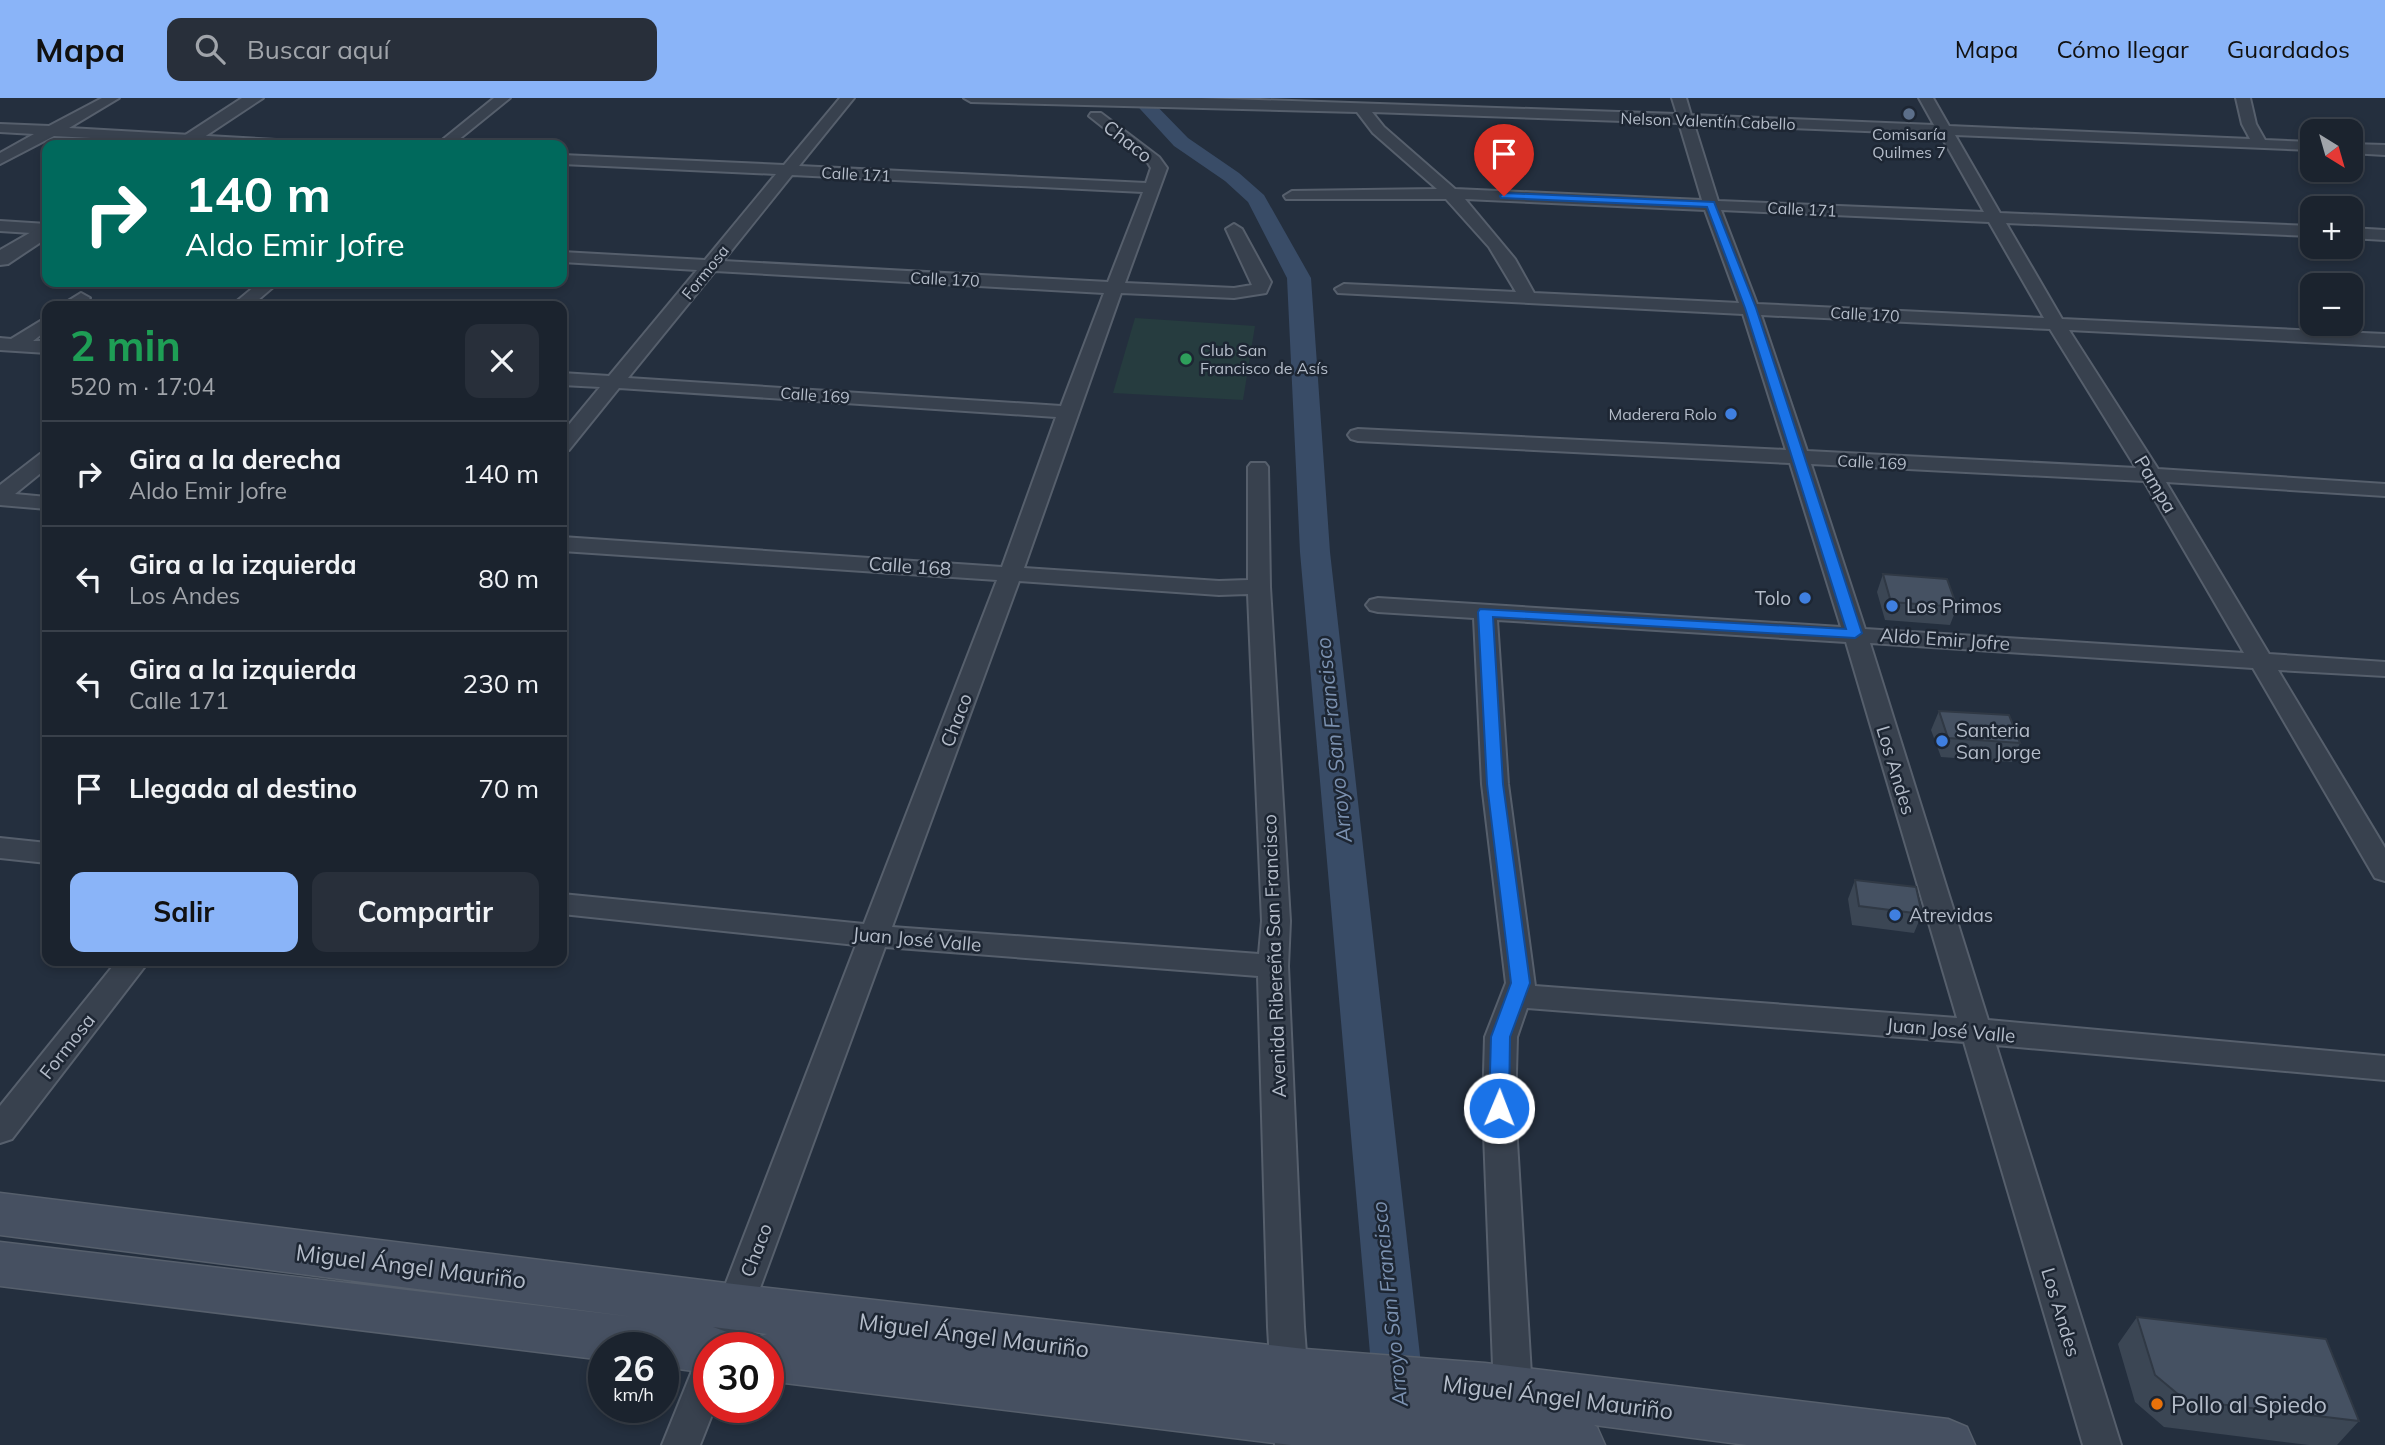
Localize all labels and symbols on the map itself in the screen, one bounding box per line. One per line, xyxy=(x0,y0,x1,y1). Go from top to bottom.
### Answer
marker: Comisaría Quilmes 7 xyxy=(1901,106,1917,122)
street label: Nelson Valentín Cabello xyxy=(1620,108,1796,134)
street label: Chaco xyxy=(1099,114,1157,168)
north arrow xyxy=(2300,119,2362,182)
pin xyxy=(1474,124,1534,196)
place label: Comisaría Quilmes 7 xyxy=(1872,124,1946,162)
street label: Calle 171 xyxy=(821,162,891,186)
street label: Calle 171 xyxy=(1767,197,1837,221)
street label: Formosa xyxy=(677,241,733,303)
street label: Calle 170 xyxy=(910,267,980,291)
street label: Calle 170 xyxy=(1830,302,1900,326)
place label: Club San Francisco de Asís xyxy=(1200,340,1328,378)
marker: Club San Francisco de Asís xyxy=(1178,351,1194,367)
street label: Calle 169 xyxy=(780,383,850,407)
place label: Maderera Rolo xyxy=(1608,404,1717,424)
marker: Maderera Rolo xyxy=(1723,406,1739,422)
street label: Calle 169 xyxy=(1837,450,1907,474)
street label: Pampa xyxy=(2130,451,2182,517)
street label: Calle 168 xyxy=(868,551,952,581)
place label: Tolo xyxy=(1755,586,1791,610)
marker: Tolo xyxy=(1797,590,1813,606)
place label: Los Primos xyxy=(1906,594,2002,618)
marker: Los Primos xyxy=(1884,598,1900,614)
street label: Aldo Emir Jofre xyxy=(1879,622,2011,656)
water label: Arroyo San Francisco xyxy=(1309,636,1357,845)
street label: Chaco xyxy=(935,690,977,750)
place label: Santeria San Jorge xyxy=(1956,718,2041,764)
street label: Los Andes xyxy=(1871,723,1921,817)
marker: Santeria San Jorge xyxy=(1934,733,1950,749)
street label: Avenida Ribereña San Francisco xyxy=(1257,814,1291,1098)
place label: Atrevidas xyxy=(1909,903,1993,927)
marker: Atrevidas xyxy=(1887,907,1903,923)
street label: Juan José Valle xyxy=(851,921,983,957)
street label: Formosa xyxy=(34,1009,100,1083)
street label: Juan José Valle xyxy=(1885,1012,2017,1048)
position arrow xyxy=(1462,1071,1536,1145)
water label: Arroyo San Francisco xyxy=(1365,1200,1413,1409)
street label: Chaco xyxy=(735,1220,777,1280)
street label: Miguel Ángel Mauriño xyxy=(294,1237,528,1295)
street label: Los Andes xyxy=(2036,1265,2086,1359)
street label: Miguel Ángel Mauriño xyxy=(857,1306,1091,1364)
speed limit sign: 30 xyxy=(693,1332,784,1423)
street label: Miguel Ángel Mauriño xyxy=(1441,1368,1675,1426)
place label: Pollo al Spiedo xyxy=(2171,1390,2327,1419)
marker: Pollo al Spiedo xyxy=(2149,1396,2165,1412)

